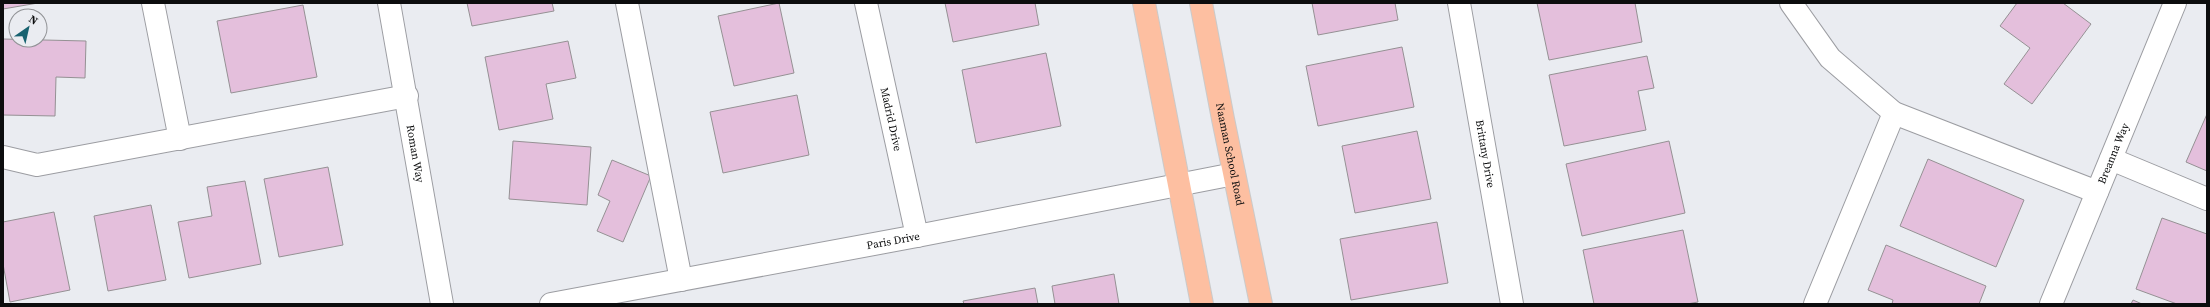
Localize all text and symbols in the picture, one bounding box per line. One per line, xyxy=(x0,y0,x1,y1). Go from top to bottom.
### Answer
north arrow xyxy=(8,8,48,48)
text: N xyxy=(26,12,41,29)
street label: Madrid Drive xyxy=(877,86,906,153)
street label: Naaman School Road xyxy=(1213,102,1248,207)
street label: Brittany Drive xyxy=(1472,119,1499,189)
street label: Breanna Way xyxy=(2094,120,2132,186)
street label: Roman Way xyxy=(403,124,428,184)
street label: Paris Drive xyxy=(865,228,921,253)

